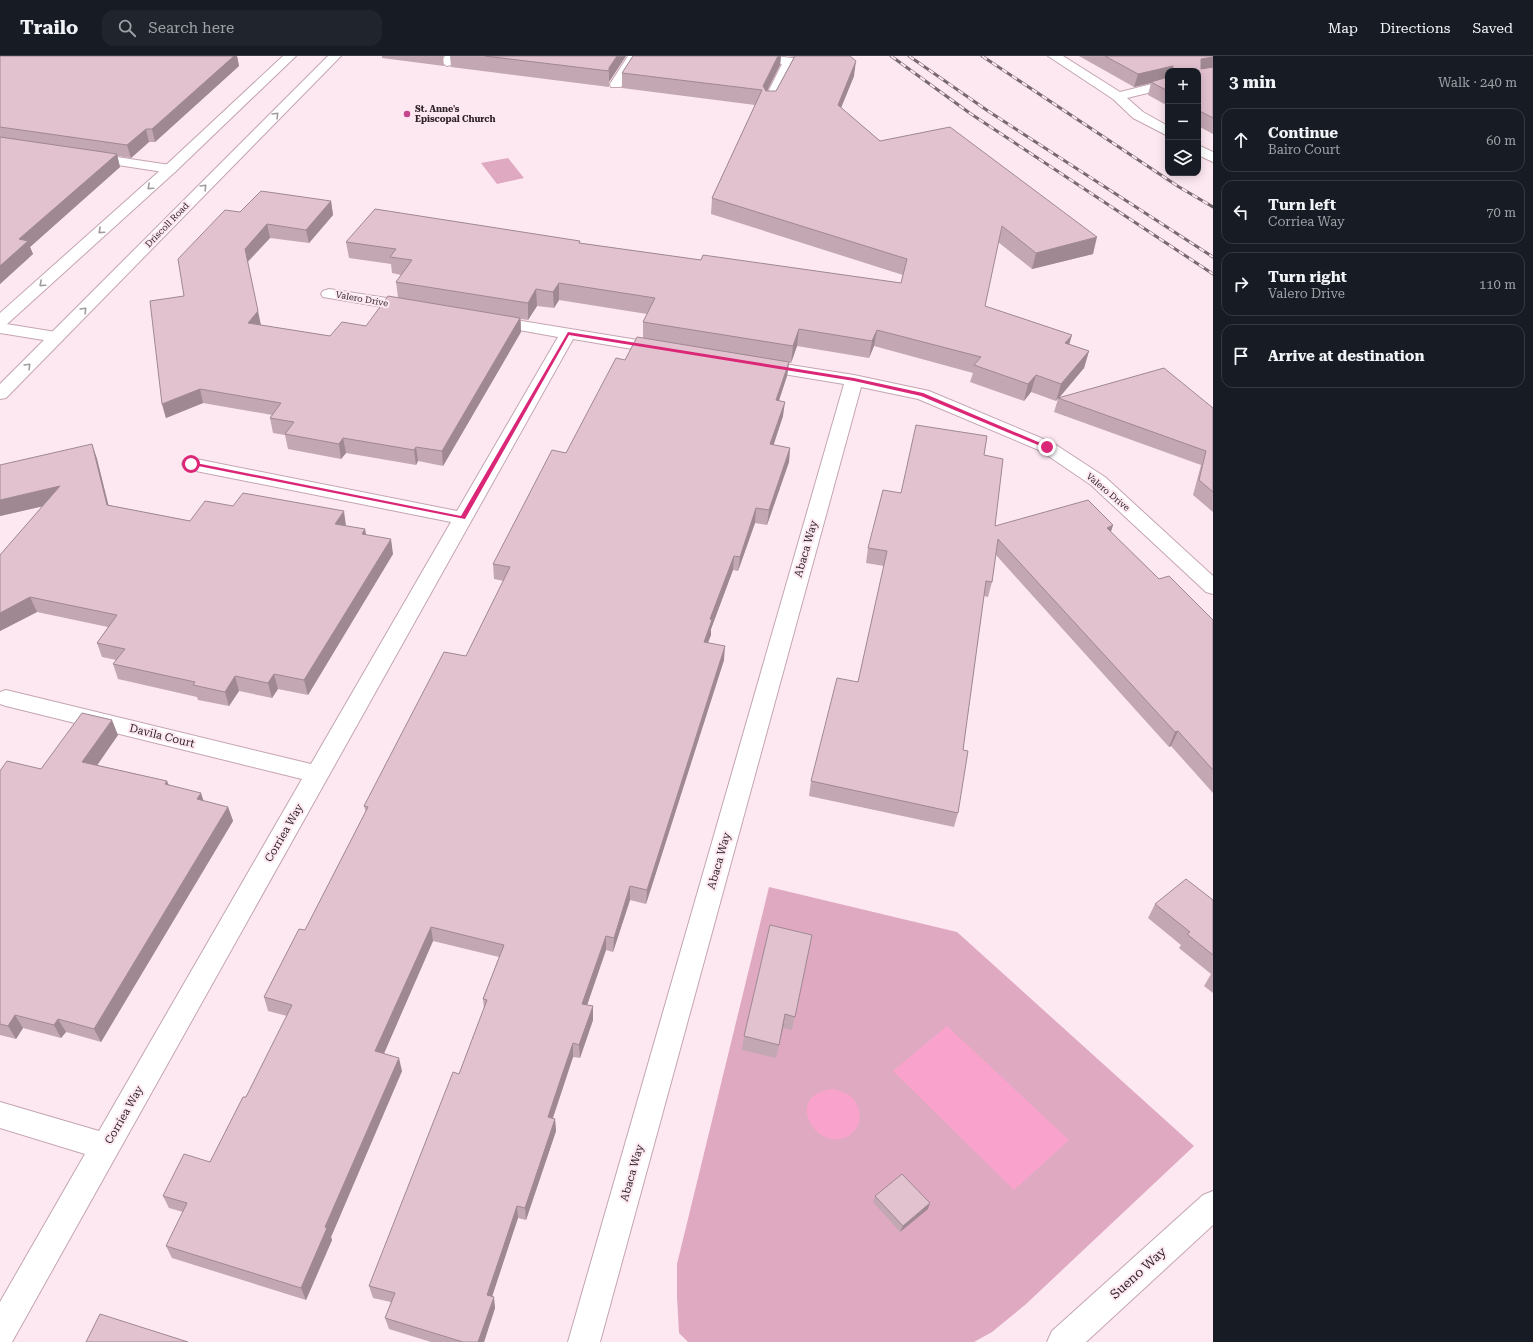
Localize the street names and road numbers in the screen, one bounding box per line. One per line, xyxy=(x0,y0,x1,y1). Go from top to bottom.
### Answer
street label: Driscoll Road xyxy=(143,200,191,249)
street label: Valero Drive xyxy=(335,289,389,309)
street label: Valero Drive xyxy=(1084,471,1132,513)
street label: Abaca Way xyxy=(792,519,820,579)
street label: Davila Court xyxy=(128,722,196,750)
street label: Corriea Way xyxy=(262,801,306,864)
street label: Abaca Way xyxy=(705,831,733,891)
street label: Corriea Way xyxy=(102,1083,146,1146)
street label: Abaca Way xyxy=(618,1143,646,1203)
street label: Sueno Way xyxy=(1107,1244,1169,1302)

